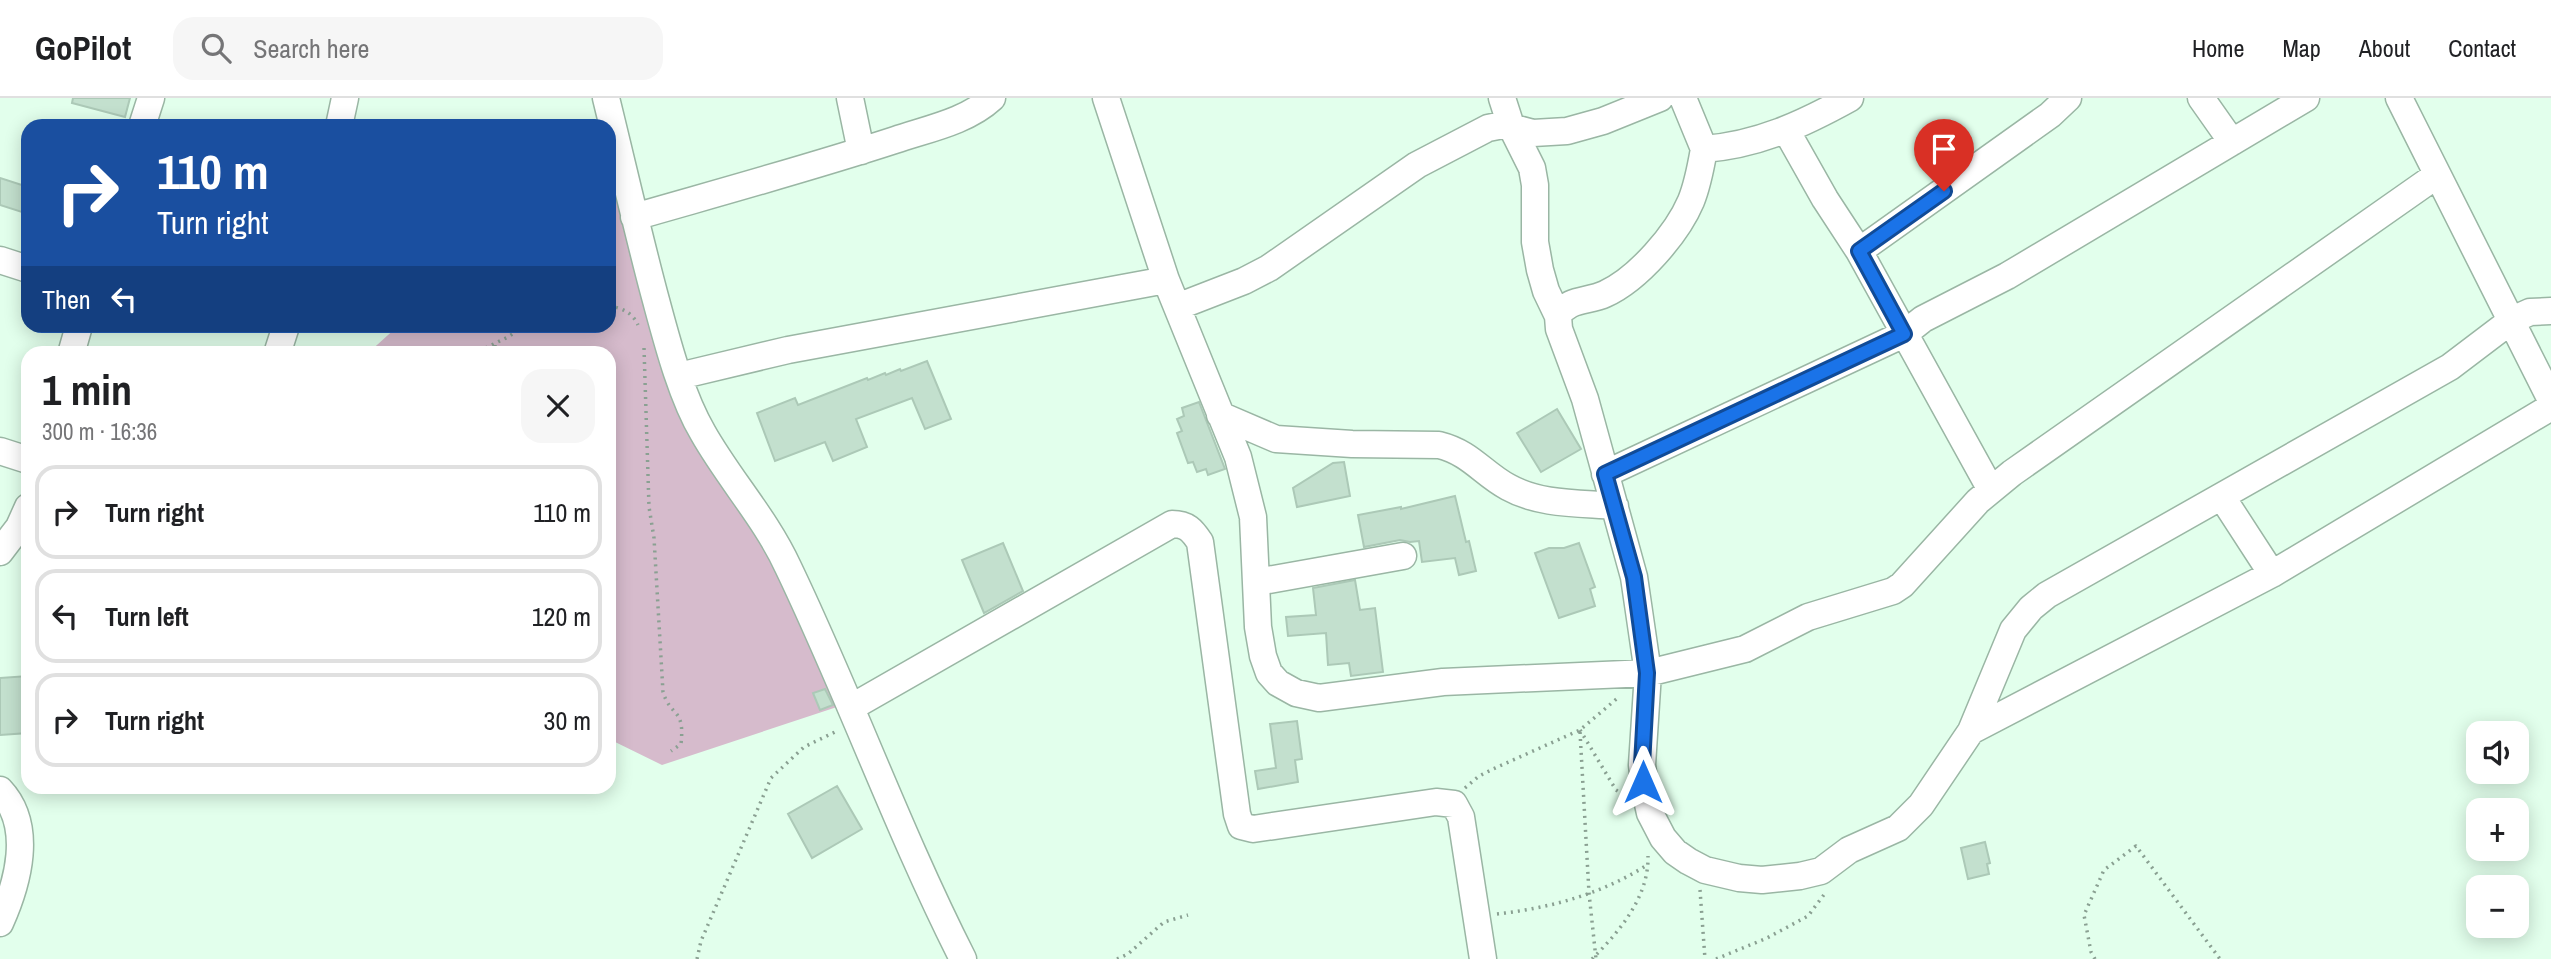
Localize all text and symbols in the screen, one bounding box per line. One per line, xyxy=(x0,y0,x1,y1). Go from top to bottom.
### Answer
search box xyxy=(173,17,663,80)
text: GoPilot xyxy=(35,26,131,70)
icon: search xyxy=(197,29,235,67)
text: Search here xyxy=(253,31,369,66)
text: Home xyxy=(2192,32,2244,64)
text: Map xyxy=(2282,32,2321,64)
text: About xyxy=(2359,32,2410,64)
text: Contact xyxy=(2448,32,2516,64)
pin xyxy=(1914,119,1974,191)
icon: arrive xyxy=(1925,130,1963,168)
text: 110 m xyxy=(157,138,269,204)
icon: right xyxy=(42,147,133,238)
text: Turn right xyxy=(157,201,269,244)
icon: left xyxy=(105,280,143,318)
text: Then xyxy=(42,282,91,317)
text: 1 min xyxy=(42,362,132,418)
button: close xyxy=(521,369,595,443)
text: 300 m · 16:36 xyxy=(42,416,157,447)
icon: right xyxy=(46,493,84,531)
text: Turn right xyxy=(105,495,204,530)
text: 110 m xyxy=(533,495,591,530)
icon: left xyxy=(46,597,84,635)
text: Turn left xyxy=(105,599,189,634)
text: 120 m xyxy=(532,599,591,634)
icon: right xyxy=(46,701,84,739)
text: Turn right xyxy=(105,703,204,738)
text: 30 m xyxy=(544,703,591,738)
map controls xyxy=(2466,721,2529,938)
button: sound xyxy=(2466,721,2529,784)
position arrow xyxy=(1606,745,1680,819)
button: + xyxy=(2466,798,2529,861)
button: − xyxy=(2466,875,2529,938)

